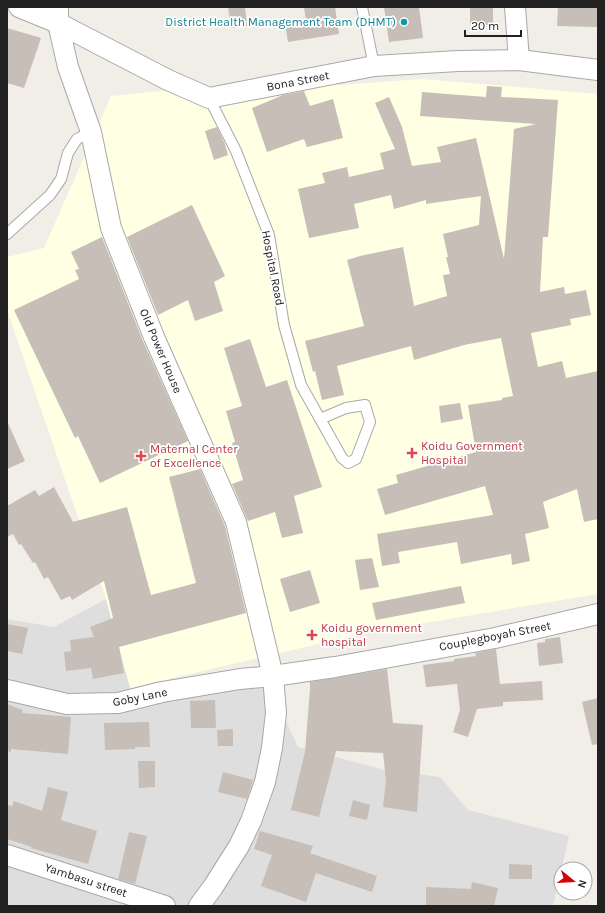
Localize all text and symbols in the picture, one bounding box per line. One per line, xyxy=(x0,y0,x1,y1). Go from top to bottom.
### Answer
scale bar xyxy=(465,12,521,38)
place label: District Health Management Team (DHMT) xyxy=(165,15,396,29)
marker: District Health Management Team (DHMT) xyxy=(399,17,409,27)
text: 20 m xyxy=(471,19,499,33)
street label: Bona Street xyxy=(265,68,331,94)
street label: Hospital Road xyxy=(259,229,287,307)
street label: Old Power House xyxy=(137,307,185,395)
place label: Koidu Government Hospital xyxy=(421,439,523,467)
place label: Maternal Center of Excellence xyxy=(150,442,238,470)
marker: Koidu Government Hospital xyxy=(406,447,418,459)
marker: Maternal Center of Excellence xyxy=(135,450,147,462)
street label: Couplegboyah Street xyxy=(438,618,552,654)
place label: Koidu government hospital xyxy=(321,621,422,649)
marker: Koidu government hospital xyxy=(306,629,318,641)
street label: Goby Lane xyxy=(111,685,169,709)
street label: Yambasu street xyxy=(43,860,129,900)
north arrow xyxy=(553,861,593,901)
text: N xyxy=(575,878,589,890)

